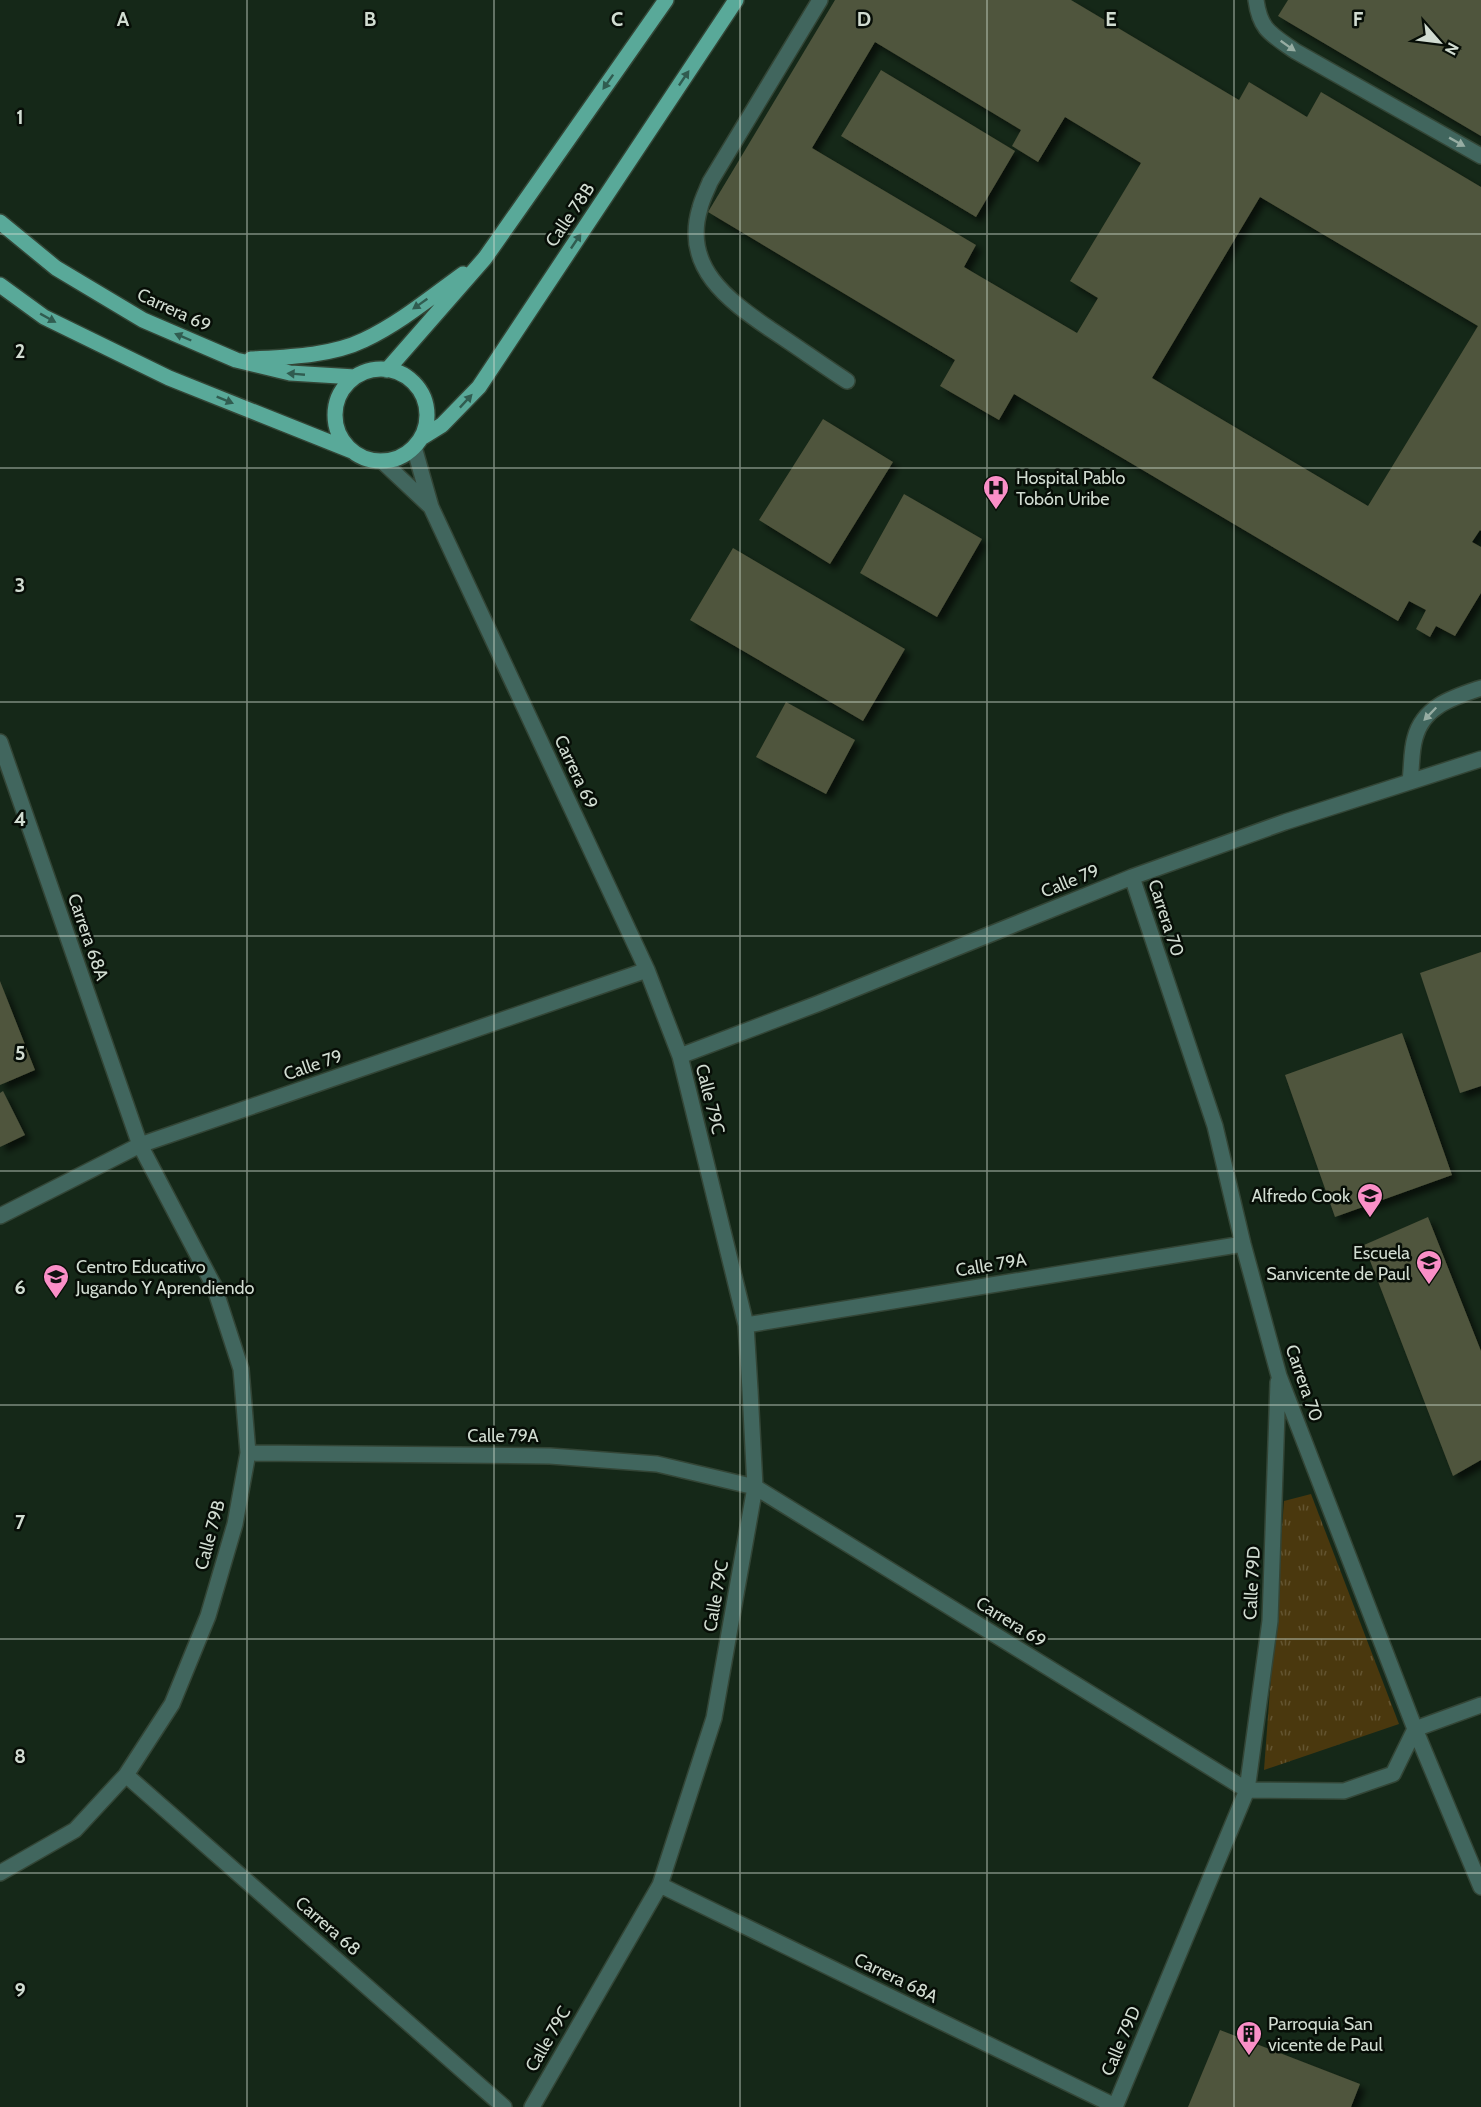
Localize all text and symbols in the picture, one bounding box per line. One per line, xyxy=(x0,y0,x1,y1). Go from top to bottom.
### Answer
text: A xyxy=(117,7,130,31)
text: B xyxy=(364,7,376,31)
text: C xyxy=(611,7,623,31)
text: D xyxy=(857,7,871,31)
text: E xyxy=(1105,7,1117,31)
text: F xyxy=(1353,7,1364,31)
north arrow xyxy=(1409,12,1469,72)
text: N xyxy=(1441,39,1463,58)
one-way arrow xyxy=(1279,40,1295,52)
one-way arrow xyxy=(678,70,689,86)
one-way arrow xyxy=(602,74,614,90)
text: 1 xyxy=(16,105,24,129)
one-way arrow xyxy=(1449,137,1466,147)
street label: Calle 78B xyxy=(541,179,599,251)
one-way arrow xyxy=(570,233,582,249)
street label: Carrera 69 xyxy=(134,283,214,337)
one-way arrow xyxy=(413,298,428,310)
one-way arrow xyxy=(40,313,57,323)
one-way arrow xyxy=(173,332,191,342)
text: 2 xyxy=(15,339,25,363)
one-way arrow xyxy=(287,369,306,379)
one-way arrow xyxy=(459,394,473,409)
one-way arrow xyxy=(216,396,234,405)
place label: Hospital Pablo Tobón Uribe xyxy=(1016,467,1125,510)
hospital icon: Hospital Pablo Tobón Uribe xyxy=(981,473,1011,511)
text: 3 xyxy=(15,573,25,597)
one-way arrow xyxy=(1423,707,1437,722)
street label: Carrera 69 xyxy=(549,732,603,812)
text: 4 xyxy=(14,807,26,831)
street label: Calle 79 xyxy=(1038,859,1102,903)
street label: Carrera 70 xyxy=(1143,877,1189,959)
street label: Carrera 68A xyxy=(63,891,113,983)
text: 5 xyxy=(15,1041,25,1065)
street label: Calle 79 xyxy=(281,1045,345,1085)
street label: Calle 79C xyxy=(691,1062,729,1136)
school or university icon: Alfredo Cook xyxy=(1355,1181,1385,1219)
place label: Alfredo Cook xyxy=(1252,1185,1351,1207)
place label: Escuela Sanvicente de Paul xyxy=(1266,1242,1411,1285)
school or university icon: Escuela Sanvicente de Paul xyxy=(1414,1248,1444,1286)
street label: Calle 79A xyxy=(954,1249,1028,1281)
place label: Centro Educativo Jugando Y Aprendiendo xyxy=(75,1256,255,1299)
school or university icon: Centro Educativo Jugando Y Aprendiendo xyxy=(41,1262,71,1300)
text: 6 xyxy=(14,1275,26,1299)
street label: Carrera 70 xyxy=(1281,1342,1327,1424)
street label: Calle 79A xyxy=(467,1425,539,1447)
street label: Calle 79B xyxy=(190,1497,230,1572)
text: 7 xyxy=(15,1510,26,1534)
street label: Calle 79D xyxy=(1239,1546,1265,1620)
street label: Calle 79C xyxy=(699,1559,733,1633)
street label: Carrera 69 xyxy=(972,1592,1050,1652)
text: 8 xyxy=(14,1744,26,1768)
street label: Carrera 68 xyxy=(291,1892,365,1960)
street label: Carrera 68A xyxy=(850,1948,942,2008)
text: 9 xyxy=(14,1978,26,2002)
street label: Calle 79C xyxy=(521,2002,575,2076)
street label: Calle 79D xyxy=(1096,2003,1146,2079)
place label: Parroquia San vicente de Paul xyxy=(1268,2013,1383,2056)
building icon: Parroquia San vicente de Paul xyxy=(1234,2019,1264,2057)

